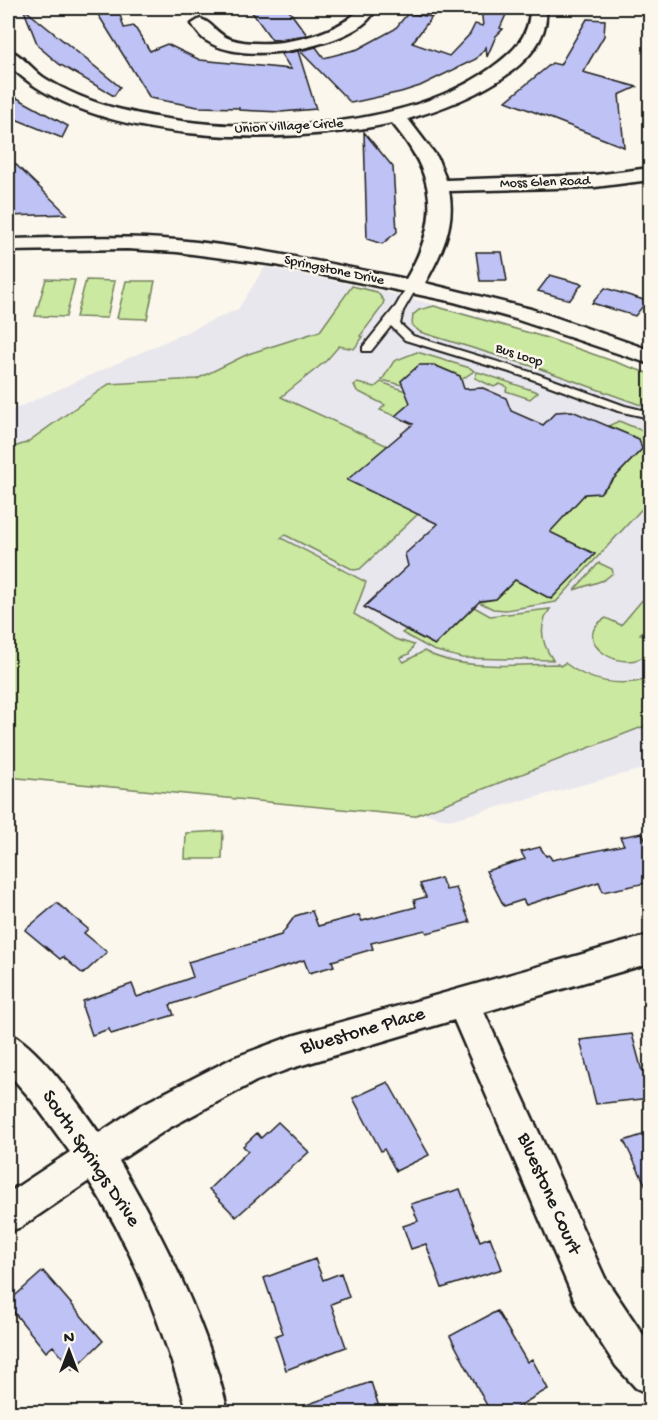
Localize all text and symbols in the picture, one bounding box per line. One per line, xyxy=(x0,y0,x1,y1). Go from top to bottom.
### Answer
street label: Union Village Circle xyxy=(234,116,345,138)
street label: Moss Glen Road xyxy=(500,173,592,193)
street label: Springstone Drive xyxy=(282,252,386,290)
street label: Bus Loop xyxy=(492,340,545,372)
street label: Bluestone Place xyxy=(297,1003,429,1061)
street label: South Springs Drive xyxy=(36,1086,145,1232)
street label: Bluestone Court xyxy=(511,1129,586,1260)
north arrow xyxy=(39,1321,99,1381)
text: N xyxy=(64,1330,75,1349)

